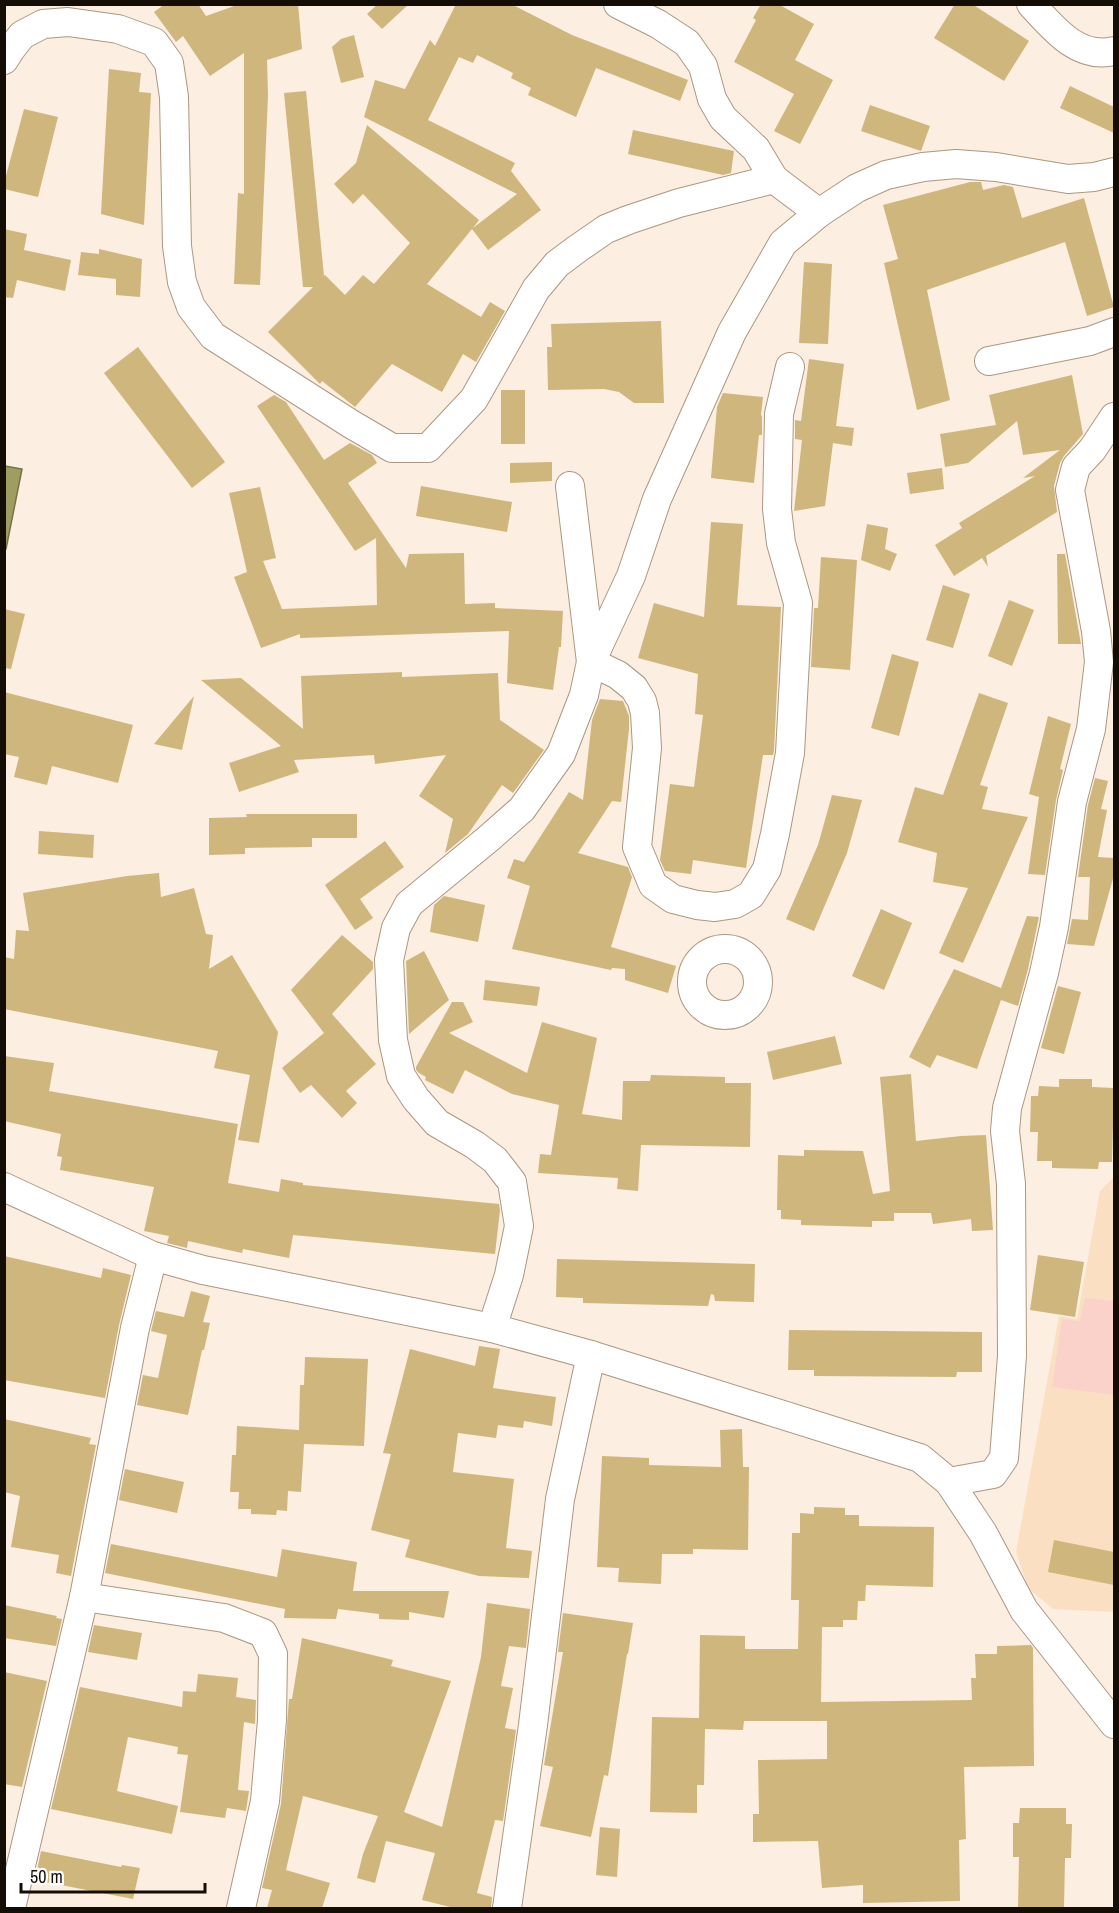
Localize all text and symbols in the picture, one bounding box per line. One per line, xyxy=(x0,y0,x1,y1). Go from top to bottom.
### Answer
scale bar xyxy=(21,1856,206,1894)
text: 50 m xyxy=(30,1864,63,1889)

